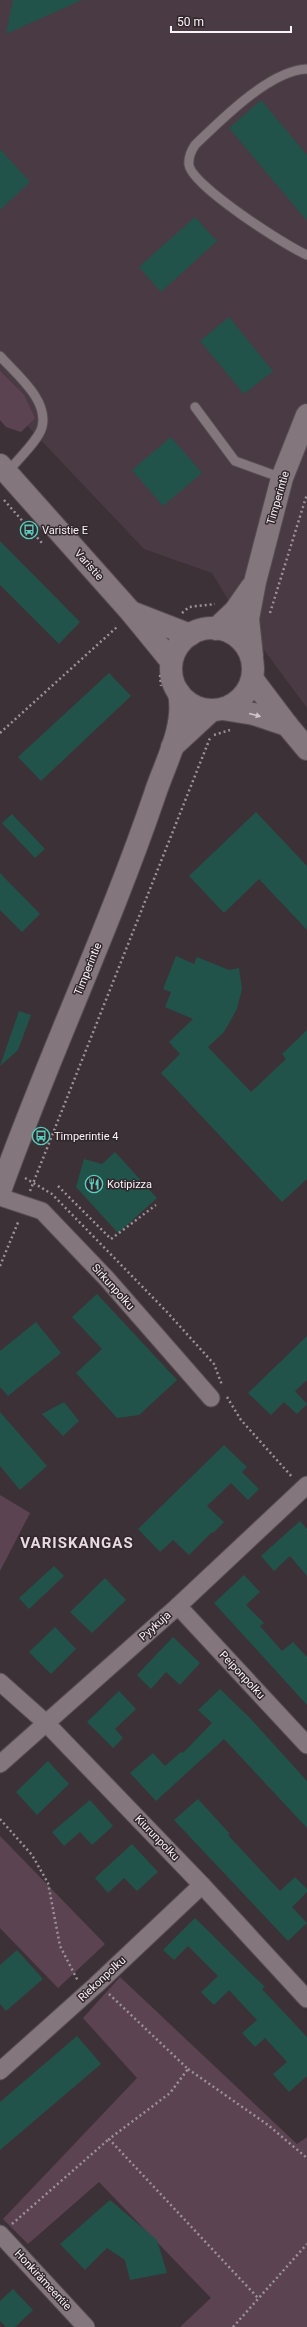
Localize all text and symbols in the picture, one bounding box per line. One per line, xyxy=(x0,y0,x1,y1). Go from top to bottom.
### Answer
scale bar xyxy=(171,8,291,34)
text: 50 m xyxy=(177,15,204,29)
street label: Timperintie xyxy=(264,469,292,526)
bus stop icon: Varistie E xyxy=(19,520,39,540)
place label: Varistie E xyxy=(42,524,88,537)
street label: Varistie xyxy=(72,547,106,583)
one-way arrow xyxy=(250,712,262,718)
street label: Timperintie xyxy=(72,941,104,997)
bus stop icon: Timperintie 4 xyxy=(31,1126,51,1146)
place label: Timperintie 4 xyxy=(54,1130,118,1143)
restaurant icon: Kotipizza xyxy=(84,1174,104,1194)
place label: Kotipizza xyxy=(107,1178,152,1191)
street label: Sirkunpolku xyxy=(89,1261,137,1313)
district label: VARISKANGAS xyxy=(20,1534,134,1552)
street label: Pyykuja xyxy=(137,1609,173,1643)
street label: Peiponpolku xyxy=(217,1648,267,1702)
street label: Kiurunpolku xyxy=(132,1813,182,1863)
street label: Riekonpolku xyxy=(76,1954,128,2004)
street label: Honkirämeentie xyxy=(12,2247,74,2313)

